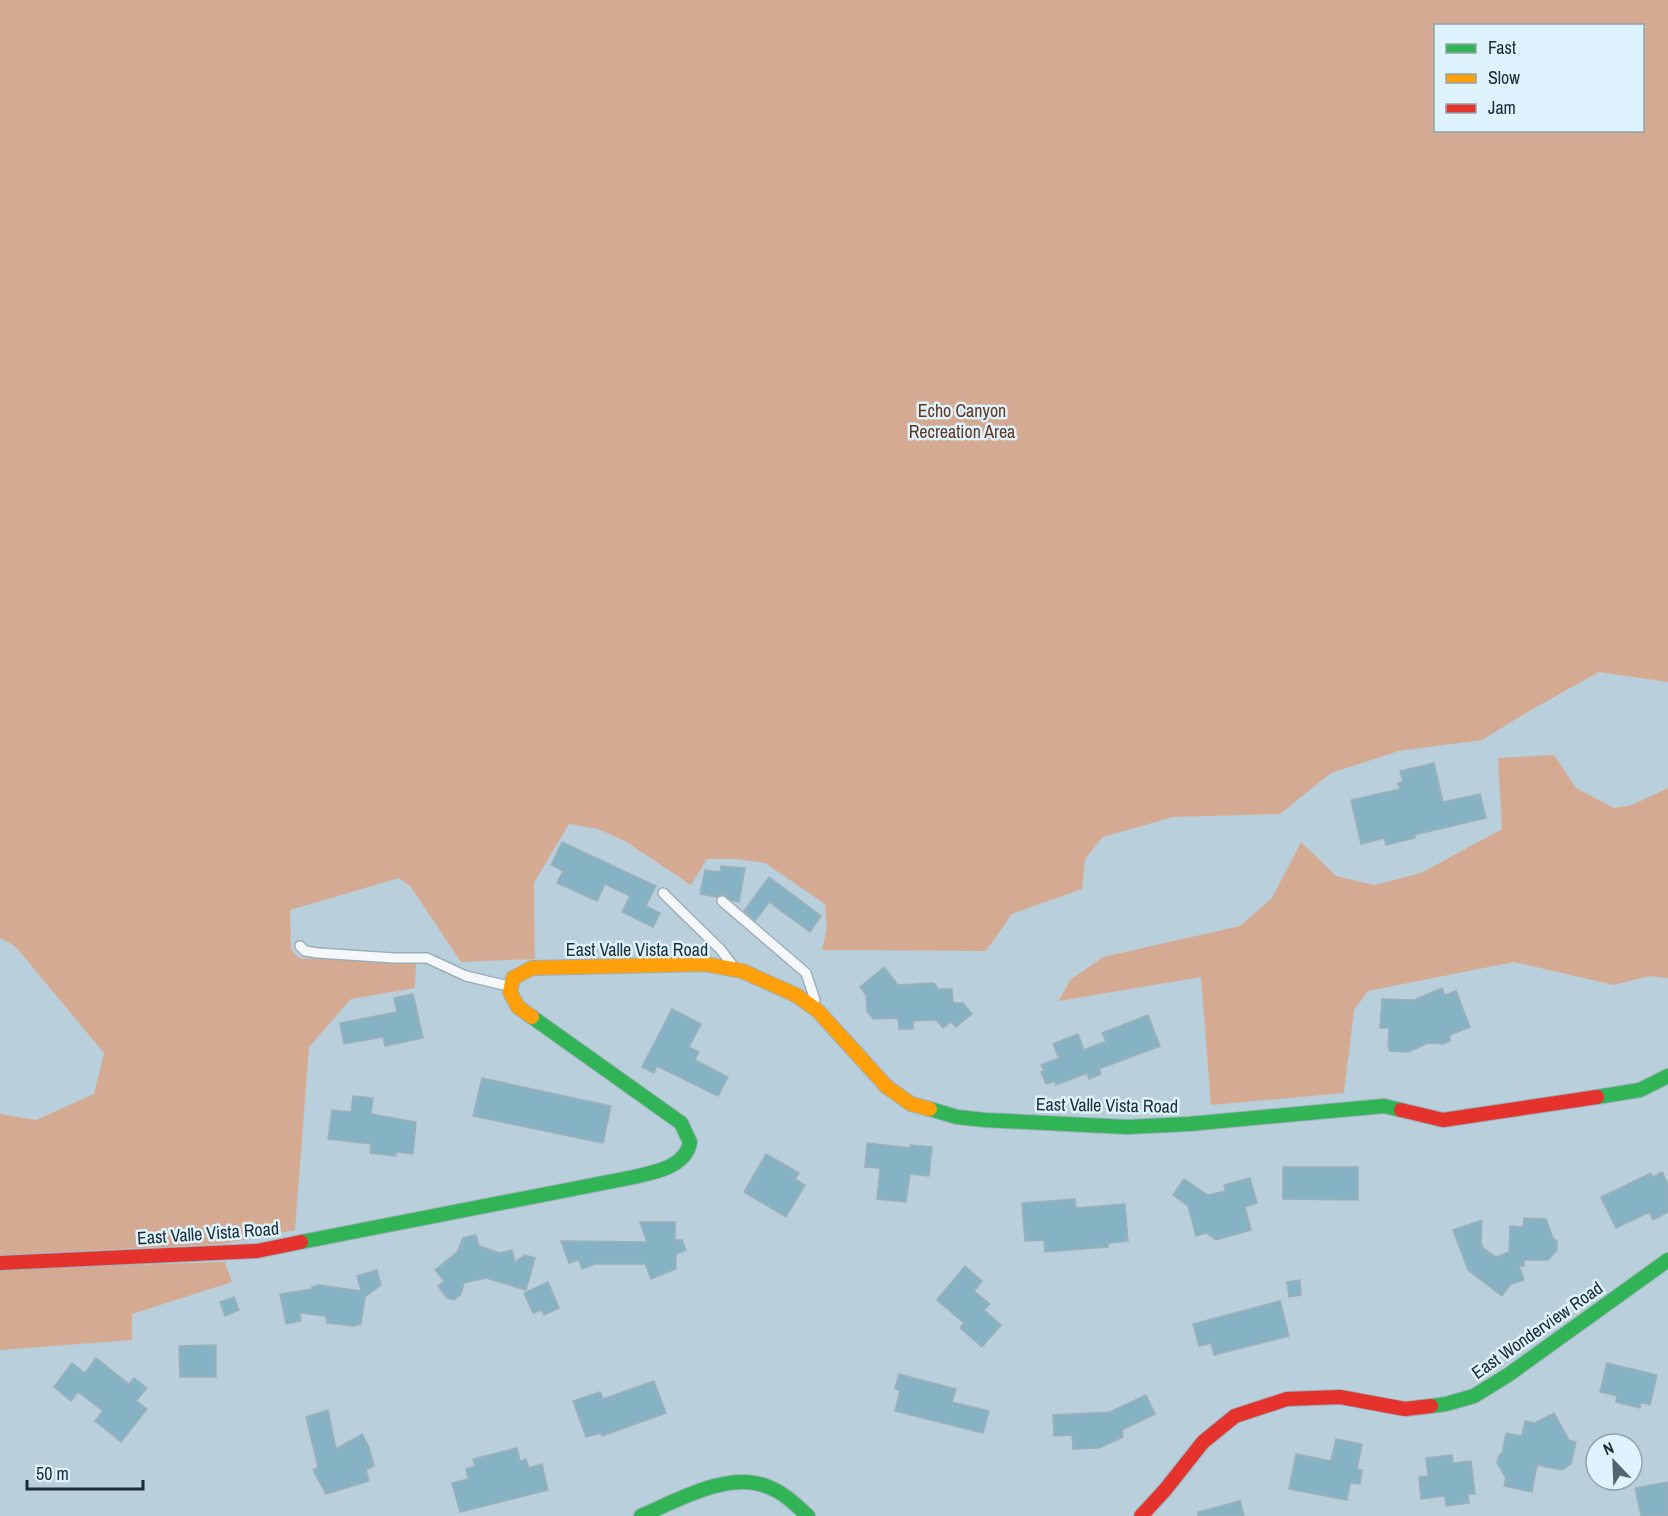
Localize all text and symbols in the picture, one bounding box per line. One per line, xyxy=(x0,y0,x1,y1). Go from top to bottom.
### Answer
legend xyxy=(1434,24,1644,132)
text: Fast xyxy=(1488,35,1516,60)
text: Slow xyxy=(1488,65,1520,90)
text: Jam xyxy=(1488,95,1516,120)
park label: Echo Canyon Recreation Area xyxy=(909,398,1015,444)
street label: East Valle Vista Road xyxy=(566,937,708,962)
street label: East Valle Vista Road xyxy=(1036,1091,1178,1119)
street label: East Valle Vista Road xyxy=(136,1216,280,1250)
street label: East Wonderview Road xyxy=(1466,1275,1608,1385)
north arrow xyxy=(1584,1432,1644,1492)
text: N xyxy=(1599,1436,1617,1460)
scale bar xyxy=(27,1453,142,1491)
text: 50 m xyxy=(36,1461,69,1486)

